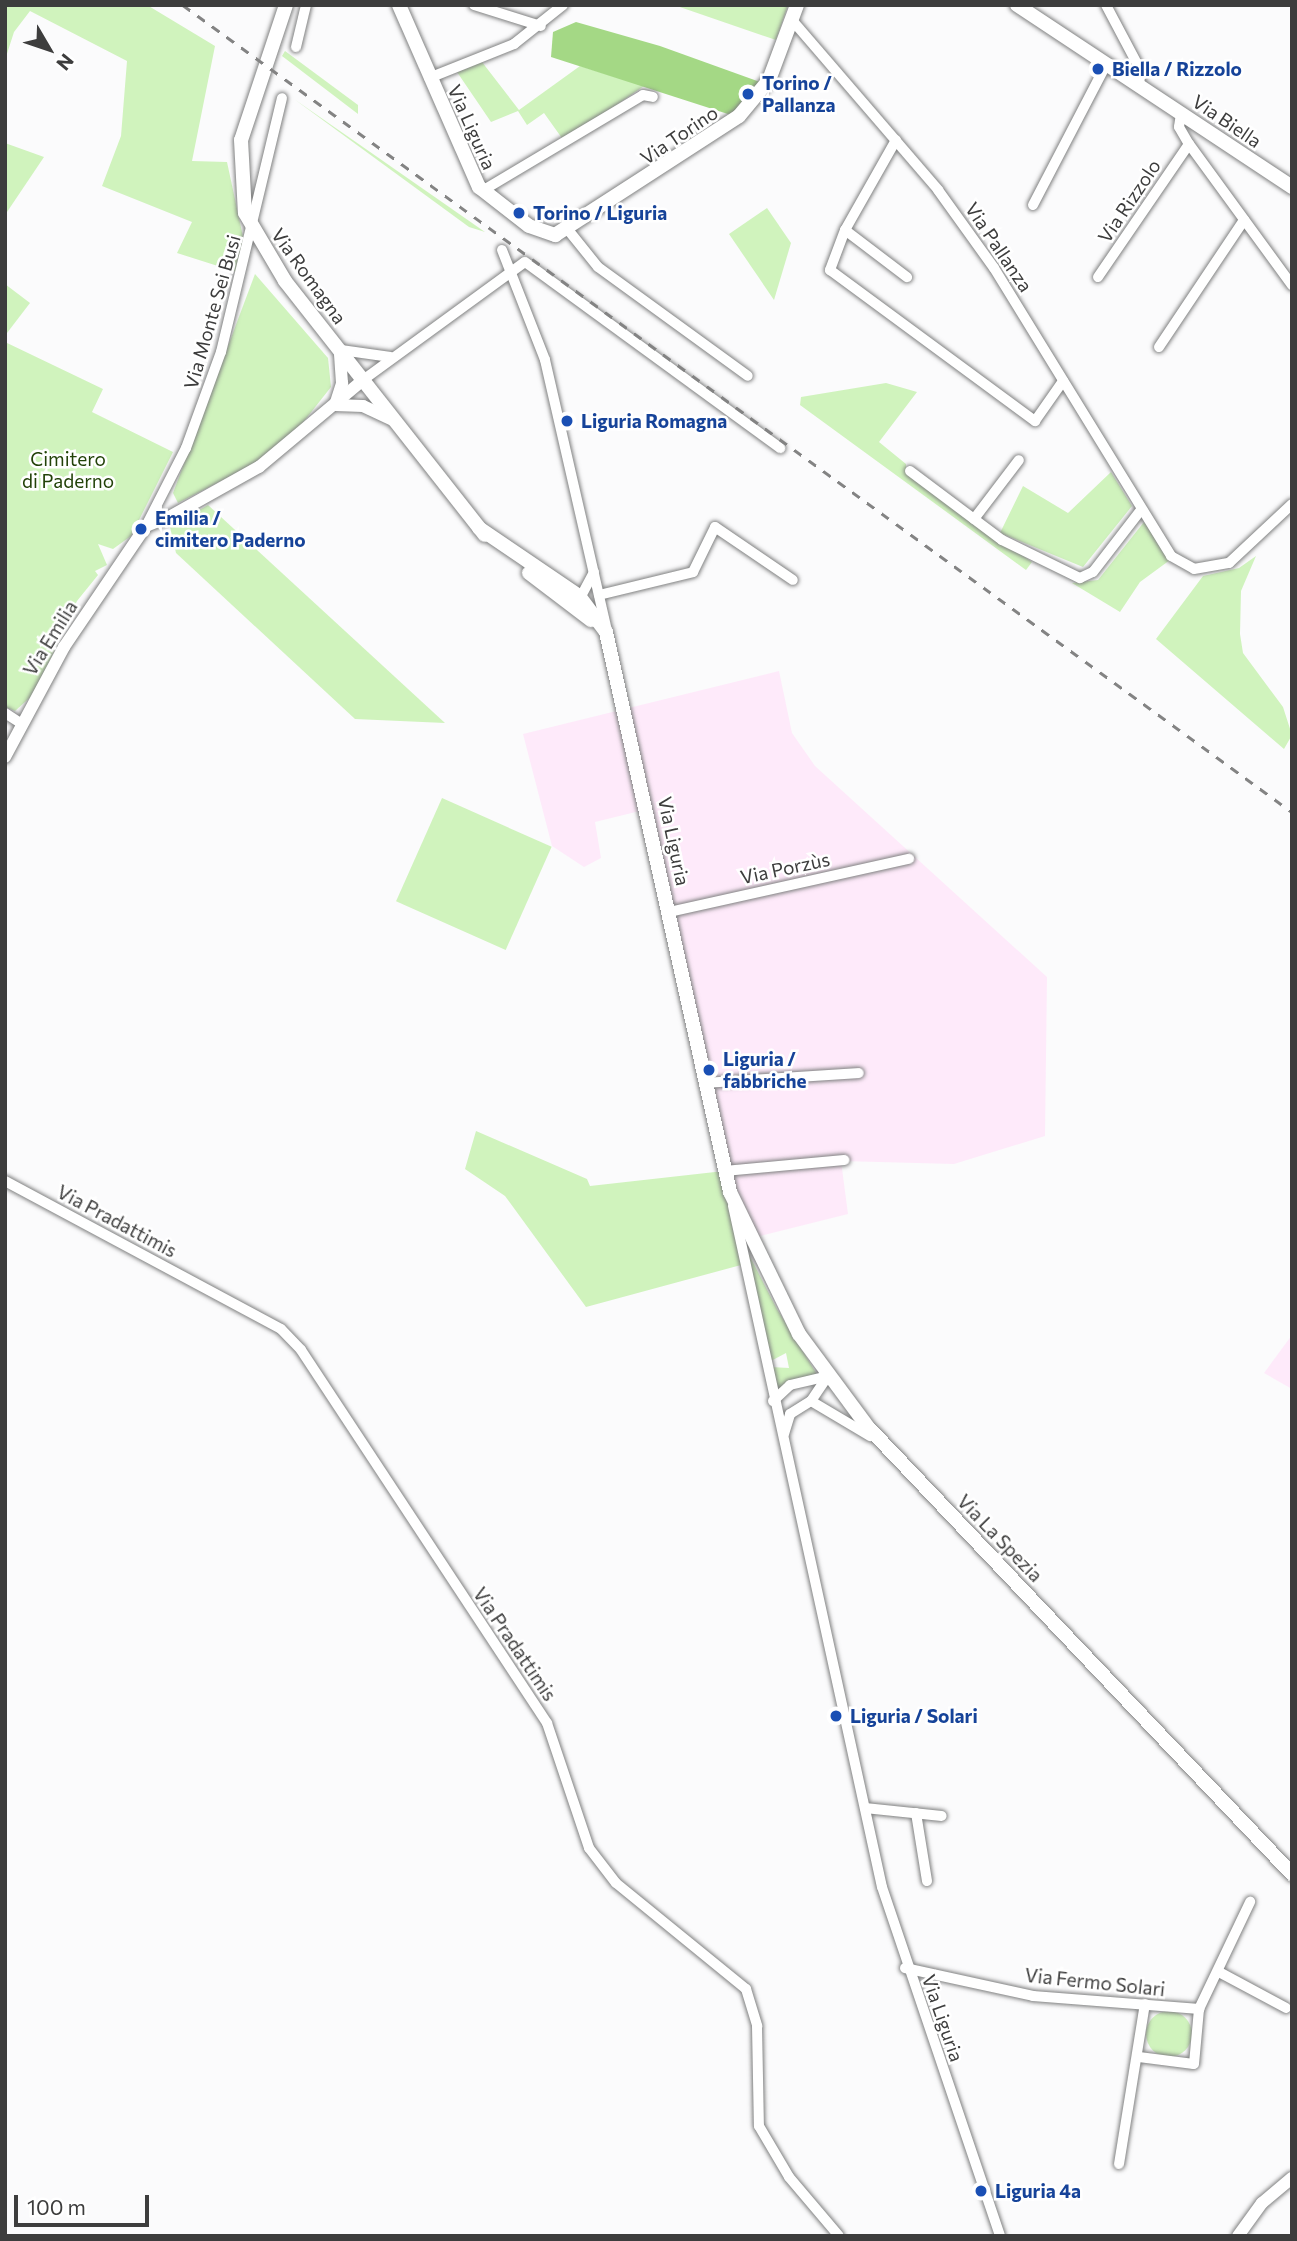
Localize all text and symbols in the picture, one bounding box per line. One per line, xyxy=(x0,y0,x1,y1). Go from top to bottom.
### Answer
north arrow xyxy=(14,14,84,84)
text: N xyxy=(52,50,79,75)
place label: Biella / Rizzolo xyxy=(1112,58,1242,80)
marker: Biella / Rizzolo xyxy=(1090,61,1106,77)
place label: Torino / Pallanza xyxy=(762,72,836,116)
street label: Via Liguria xyxy=(443,81,501,173)
marker: Torino / Pallanza xyxy=(740,86,756,102)
street label: Via Biella xyxy=(1188,90,1266,152)
street label: Via Torino xyxy=(636,101,722,169)
street label: Via Rizzolo xyxy=(1093,155,1165,247)
street label: Via Pallanza xyxy=(961,198,1037,296)
place label: Torino / Liguria xyxy=(533,202,667,224)
marker: Torino / Liguria xyxy=(511,205,527,221)
street label: Via Romagna xyxy=(267,224,351,328)
street label: Via Monte Sei Busi xyxy=(179,232,245,392)
place label: Liguria Romagna xyxy=(581,410,727,432)
marker: Liguria Romagna xyxy=(559,413,575,429)
park label: Cimitero di Paderno xyxy=(22,448,114,492)
place label: Emilia / cimitero Paderno xyxy=(155,507,306,551)
marker: Emilia / cimitero Paderno xyxy=(133,521,149,537)
street label: Via Emilia xyxy=(18,596,82,680)
street label: Via Liguria xyxy=(653,794,695,888)
street label: Via Porzùs xyxy=(738,847,832,889)
place label: Liguria / fabbriche xyxy=(723,1048,806,1092)
marker: Liguria / fabbriche xyxy=(701,1062,717,1078)
street label: Via Pradattimis xyxy=(53,1180,181,1262)
street label: Via La Spezia xyxy=(953,1490,1047,1586)
street label: Via Pradattimis xyxy=(469,1583,561,1705)
place label: Liguria / Solari xyxy=(850,1705,978,1727)
marker: Liguria / Solari xyxy=(828,1708,844,1724)
street label: Via Fermo Solari xyxy=(1024,1963,1166,2001)
street label: Via Liguria xyxy=(917,1971,969,2065)
place label: Liguria 4a xyxy=(995,2180,1081,2202)
scale bar xyxy=(18,2182,152,2226)
marker: Liguria 4a xyxy=(973,2183,989,2199)
text: 100 m xyxy=(27,2194,86,2219)

